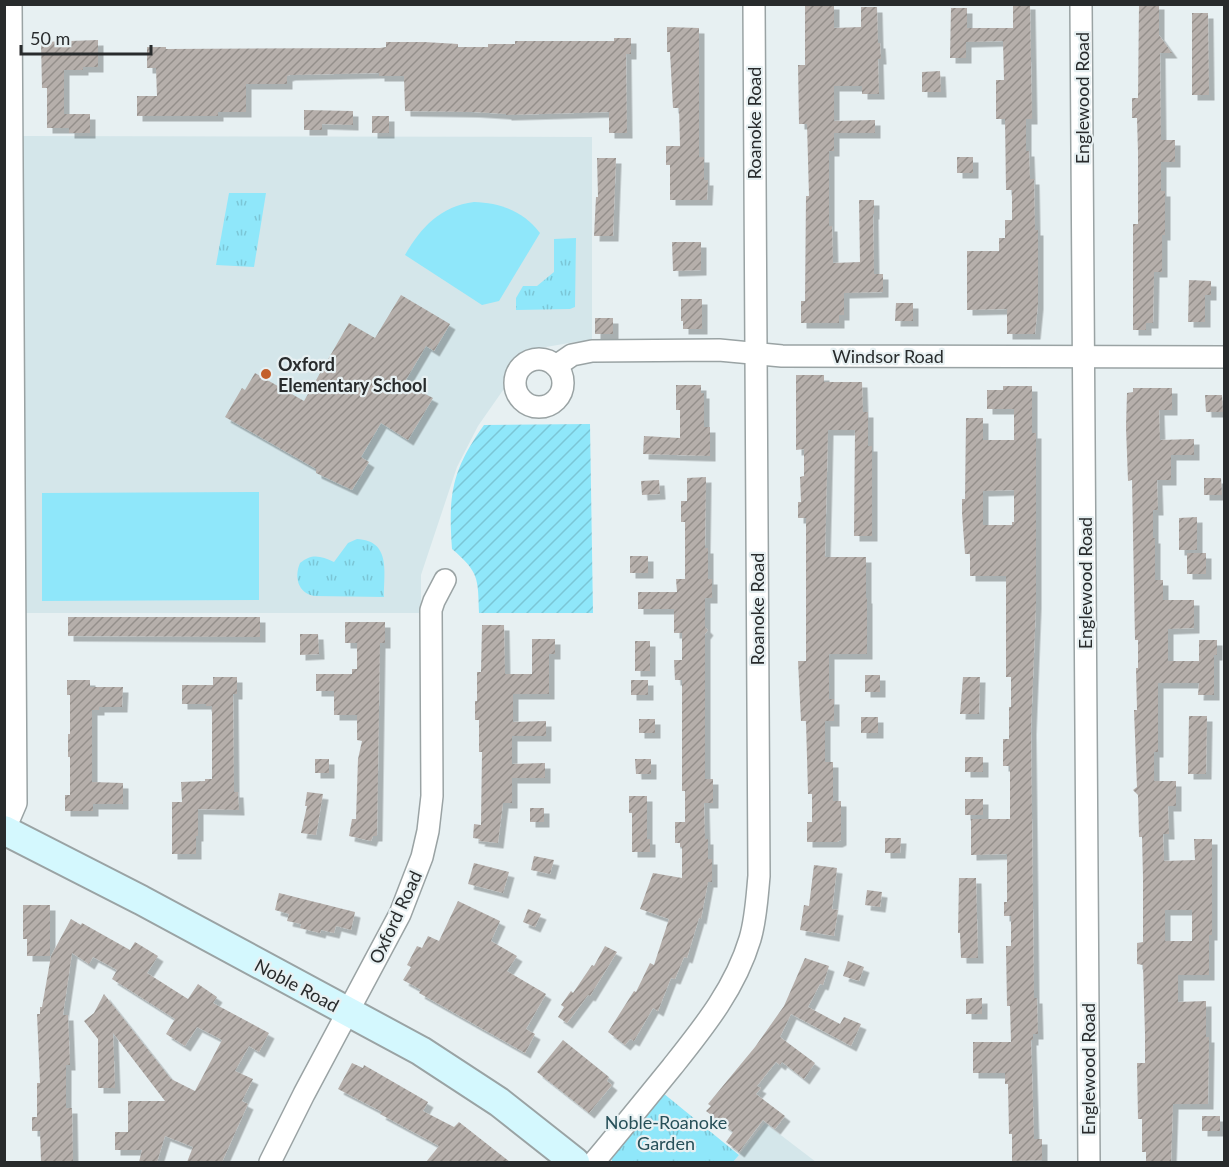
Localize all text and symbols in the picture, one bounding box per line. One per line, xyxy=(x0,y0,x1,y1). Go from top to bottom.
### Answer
scale bar xyxy=(21,18,152,56)
text: 50 m xyxy=(30,27,70,49)
street label: Englewood Road xyxy=(1071,32,1093,164)
street label: Roanoke Road xyxy=(743,67,765,179)
street label: Windsor Road xyxy=(832,345,944,367)
place label: Oxford Elementary School xyxy=(278,353,427,396)
marker: Oxford Elementary School xyxy=(259,367,273,381)
street label: Englewood Road xyxy=(1074,517,1096,649)
street label: Roanoke Road xyxy=(746,553,768,665)
street label: Oxford Road xyxy=(364,867,426,967)
street label: Noble Road xyxy=(251,954,343,1016)
street label: Englewood Road xyxy=(1077,1003,1099,1135)
park label: Noble-Roanoke Garden xyxy=(605,1111,727,1154)

